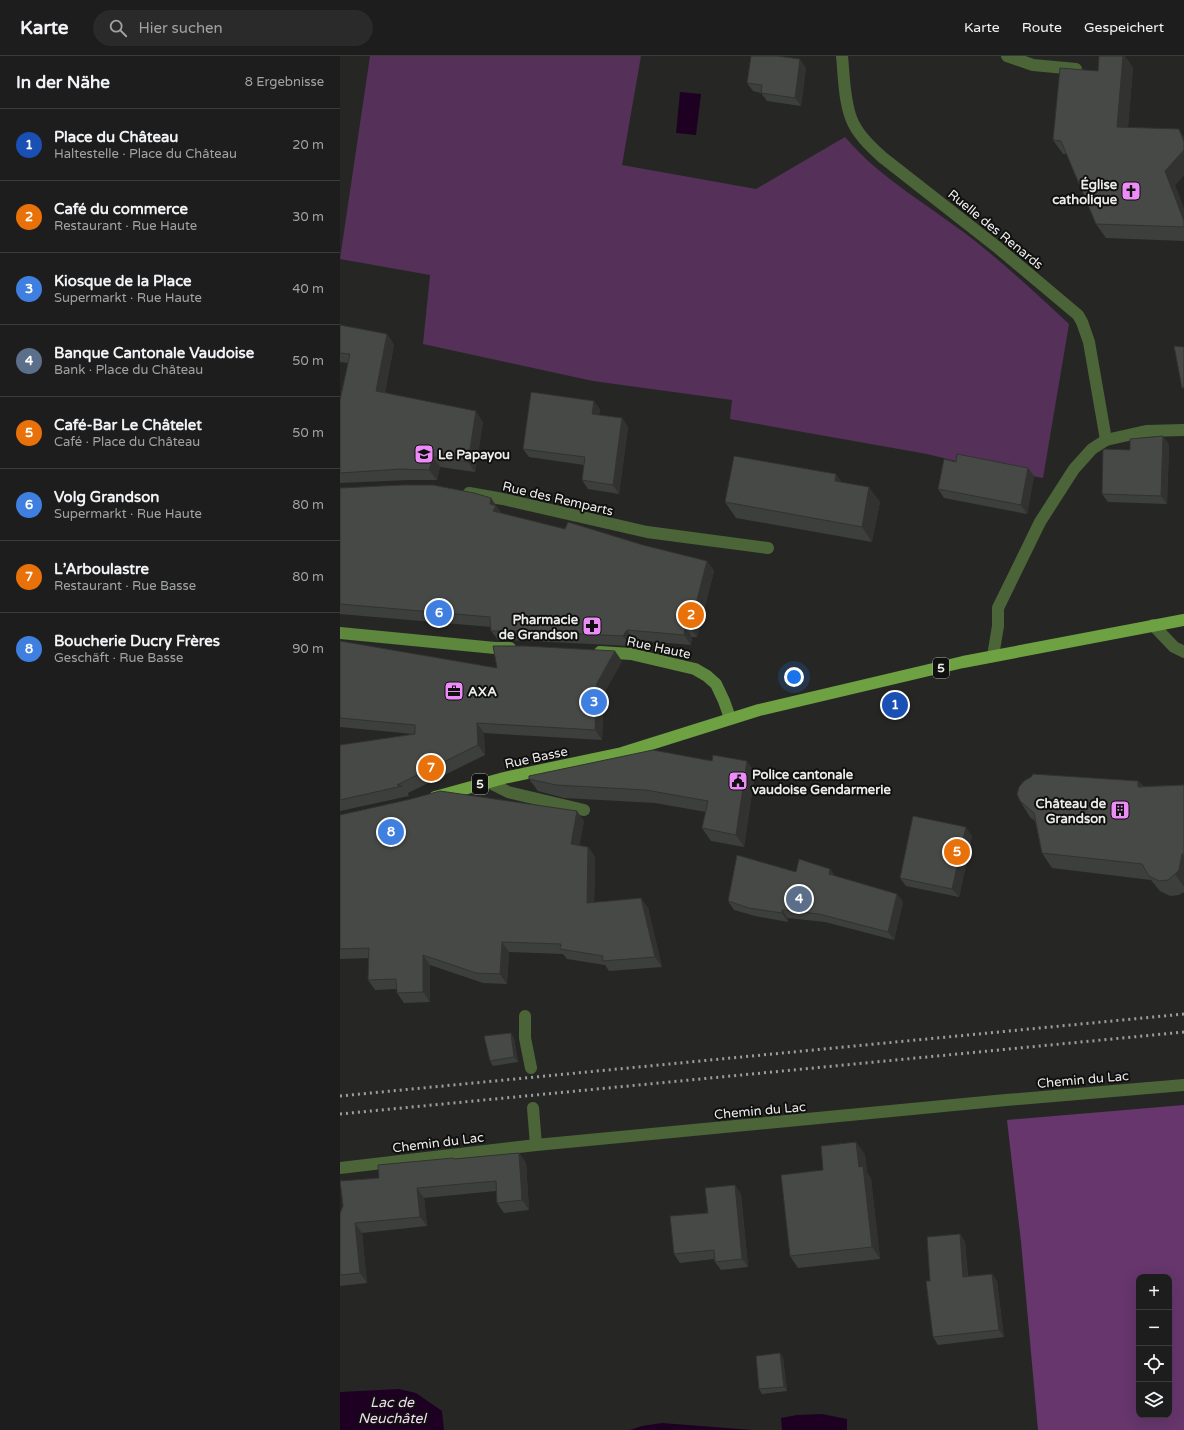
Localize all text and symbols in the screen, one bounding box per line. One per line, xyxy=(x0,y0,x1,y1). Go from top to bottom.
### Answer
search box xyxy=(93,10,373,46)
text: Karte xyxy=(20,17,69,39)
icon: search xyxy=(107,17,129,39)
text: Hier suchen xyxy=(139,19,223,37)
text: Karte xyxy=(964,19,1000,36)
text: Route xyxy=(1022,19,1062,36)
text: Gespeichert xyxy=(1084,19,1164,36)
text: In der Nähe xyxy=(16,72,110,93)
text: 8 Ergebnisse xyxy=(245,74,324,90)
text: Place du Château xyxy=(54,128,178,146)
text: 1 xyxy=(25,137,33,153)
text: 20 m xyxy=(292,137,324,153)
text: Haltestelle · Place du Château xyxy=(54,146,237,162)
place label: Église catholique xyxy=(1052,176,1118,208)
church icon: Église catholique xyxy=(1120,180,1142,202)
street label: Ruelle des Renards xyxy=(944,186,1046,273)
text: Café du commerce xyxy=(54,200,188,218)
text: 2 xyxy=(25,209,33,225)
text: 30 m xyxy=(292,209,324,225)
text: Restaurant · Rue Haute xyxy=(54,218,197,234)
text: Kiosque de la Place xyxy=(54,272,192,290)
text: 3 xyxy=(25,281,33,297)
text: 40 m xyxy=(292,281,324,297)
text: Supermarkt · Rue Haute xyxy=(54,290,202,306)
text: Banque Cantonale Vaudoise xyxy=(54,344,254,362)
text: 4 xyxy=(25,353,33,369)
text: 50 m xyxy=(292,353,324,369)
text: Bank · Place du Château xyxy=(54,362,203,378)
text: Café-Bar Le Châtelet xyxy=(54,416,202,434)
text: 5 xyxy=(25,425,33,441)
text: 50 m xyxy=(292,425,324,441)
text: Café · Place du Château xyxy=(54,434,200,450)
school or university icon: Le Papayou xyxy=(413,443,435,465)
place label: Le Papayou xyxy=(438,447,510,463)
street label: Rue des Remparts xyxy=(501,478,615,520)
text: Volg Grandson xyxy=(54,488,159,506)
text: 6 xyxy=(25,497,33,513)
text: 80 m xyxy=(292,497,324,513)
text: Supermarkt · Rue Haute xyxy=(54,506,202,522)
text: L’Arboulastre xyxy=(54,560,149,578)
text: 7 xyxy=(25,569,33,585)
text: 80 m xyxy=(292,569,324,585)
text: Restaurant · Rue Basse xyxy=(54,578,196,594)
pin: 6 xyxy=(426,598,452,628)
pin: 2 xyxy=(678,600,704,630)
place label: Pharmacie de Grandson xyxy=(499,612,579,643)
pharmacy icon: Pharmacie de Grandson xyxy=(581,615,603,637)
text: Boucherie Ducry Frères xyxy=(54,632,220,650)
street label: Rue Haute xyxy=(625,633,692,663)
text: 8 xyxy=(25,641,33,657)
text: 90 m xyxy=(292,641,324,657)
text: Geschäft · Rue Basse xyxy=(54,650,183,666)
road number: 5 xyxy=(933,658,949,678)
your location xyxy=(784,667,804,687)
office icon: AXA xyxy=(443,680,465,702)
place label: AXA xyxy=(468,684,497,700)
pin: 3 xyxy=(581,687,607,717)
pin: 1 xyxy=(882,690,908,720)
street label: Rue Basse xyxy=(503,743,569,772)
pin: 7 xyxy=(418,753,444,783)
place label: Police cantonale vaudoise Gendarmerie xyxy=(752,767,891,798)
public building icon: Police cantonale vaudoise Gendarmerie xyxy=(727,770,749,792)
road number: 5 xyxy=(472,774,488,794)
place label: Château de Grandson xyxy=(1036,796,1107,827)
building icon: Château de Grandson xyxy=(1109,799,1131,821)
pin: 8 xyxy=(378,817,404,847)
pin: 5 xyxy=(944,837,970,867)
pin: 4 xyxy=(786,884,812,914)
street label: Chemin du Lac xyxy=(1037,1068,1130,1092)
street label: Chemin du Lac xyxy=(714,1099,807,1123)
street label: Chemin du Lac xyxy=(391,1129,485,1157)
map controls xyxy=(1136,1274,1172,1418)
button: + xyxy=(1136,1274,1172,1310)
button: − xyxy=(1136,1310,1172,1346)
button: locate xyxy=(1136,1346,1172,1382)
button: layers xyxy=(1136,1382,1172,1418)
water label: Lac de Neuchâtel xyxy=(358,1394,427,1427)

